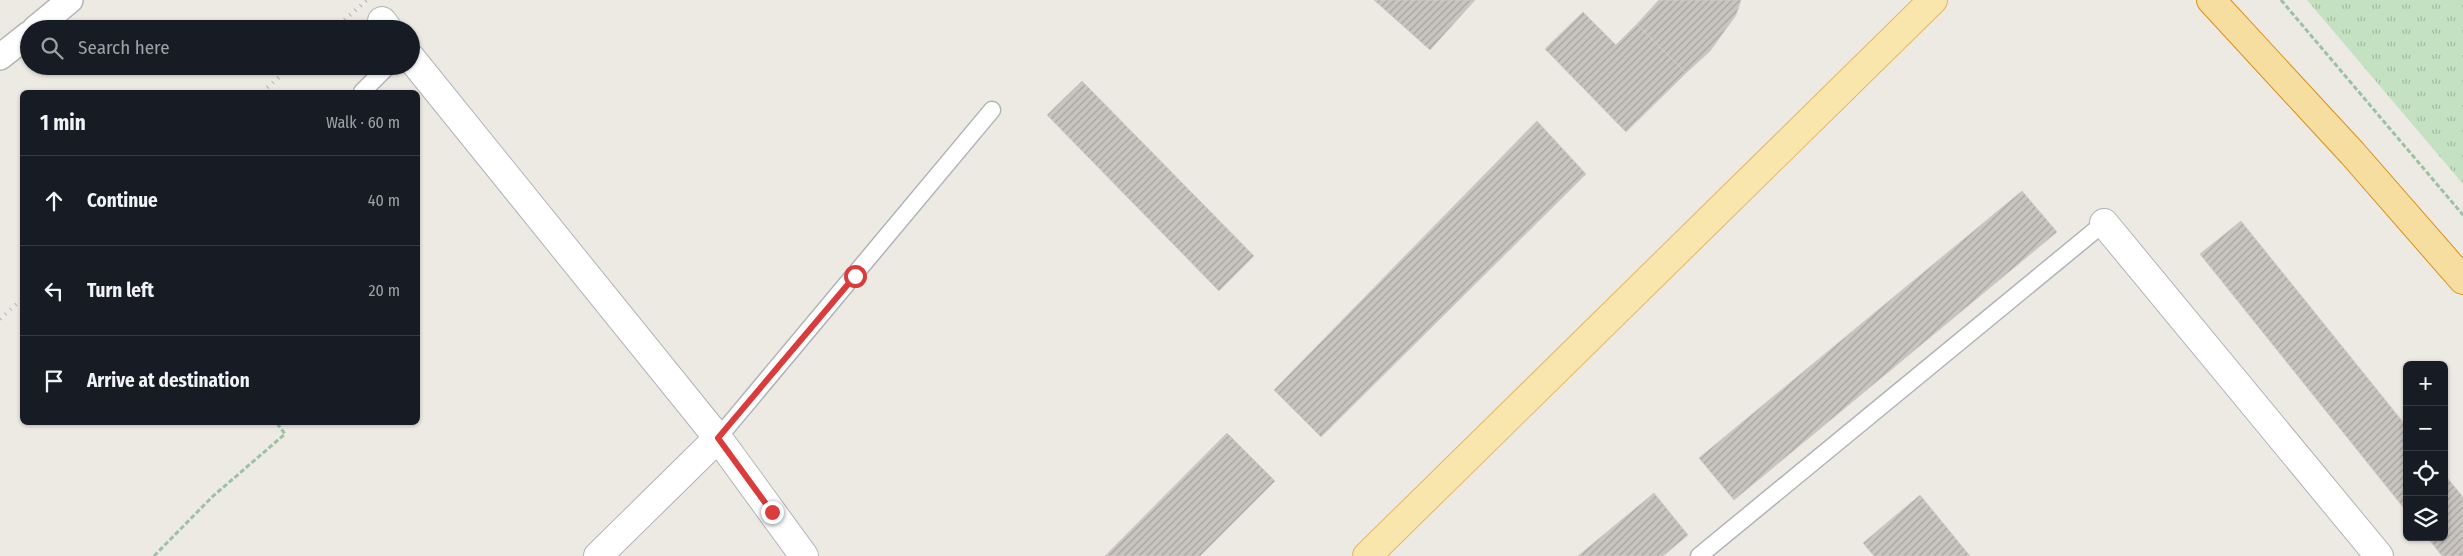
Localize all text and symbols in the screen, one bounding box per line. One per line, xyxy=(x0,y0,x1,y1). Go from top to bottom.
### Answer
search box xyxy=(20,20,420,75)
icon: search xyxy=(38,34,66,62)
text: Search here xyxy=(78,36,170,59)
text: 1 min xyxy=(40,110,86,136)
text: Walk · 60 m xyxy=(326,113,400,132)
icon: ahead xyxy=(40,187,68,215)
text: Continue xyxy=(87,189,158,212)
text: 40 m xyxy=(368,191,400,210)
route start xyxy=(844,265,867,288)
icon: left xyxy=(40,277,68,305)
text: Turn left xyxy=(87,279,154,302)
text: 20 m xyxy=(369,281,400,300)
map controls xyxy=(2403,361,2448,541)
button: + xyxy=(2403,361,2448,406)
icon: arrive xyxy=(40,367,68,395)
text: Arrive at destination xyxy=(87,369,250,392)
button: − xyxy=(2403,406,2448,451)
button: locate xyxy=(2403,451,2448,496)
button: layers xyxy=(2403,496,2448,541)
route end xyxy=(761,501,784,524)

